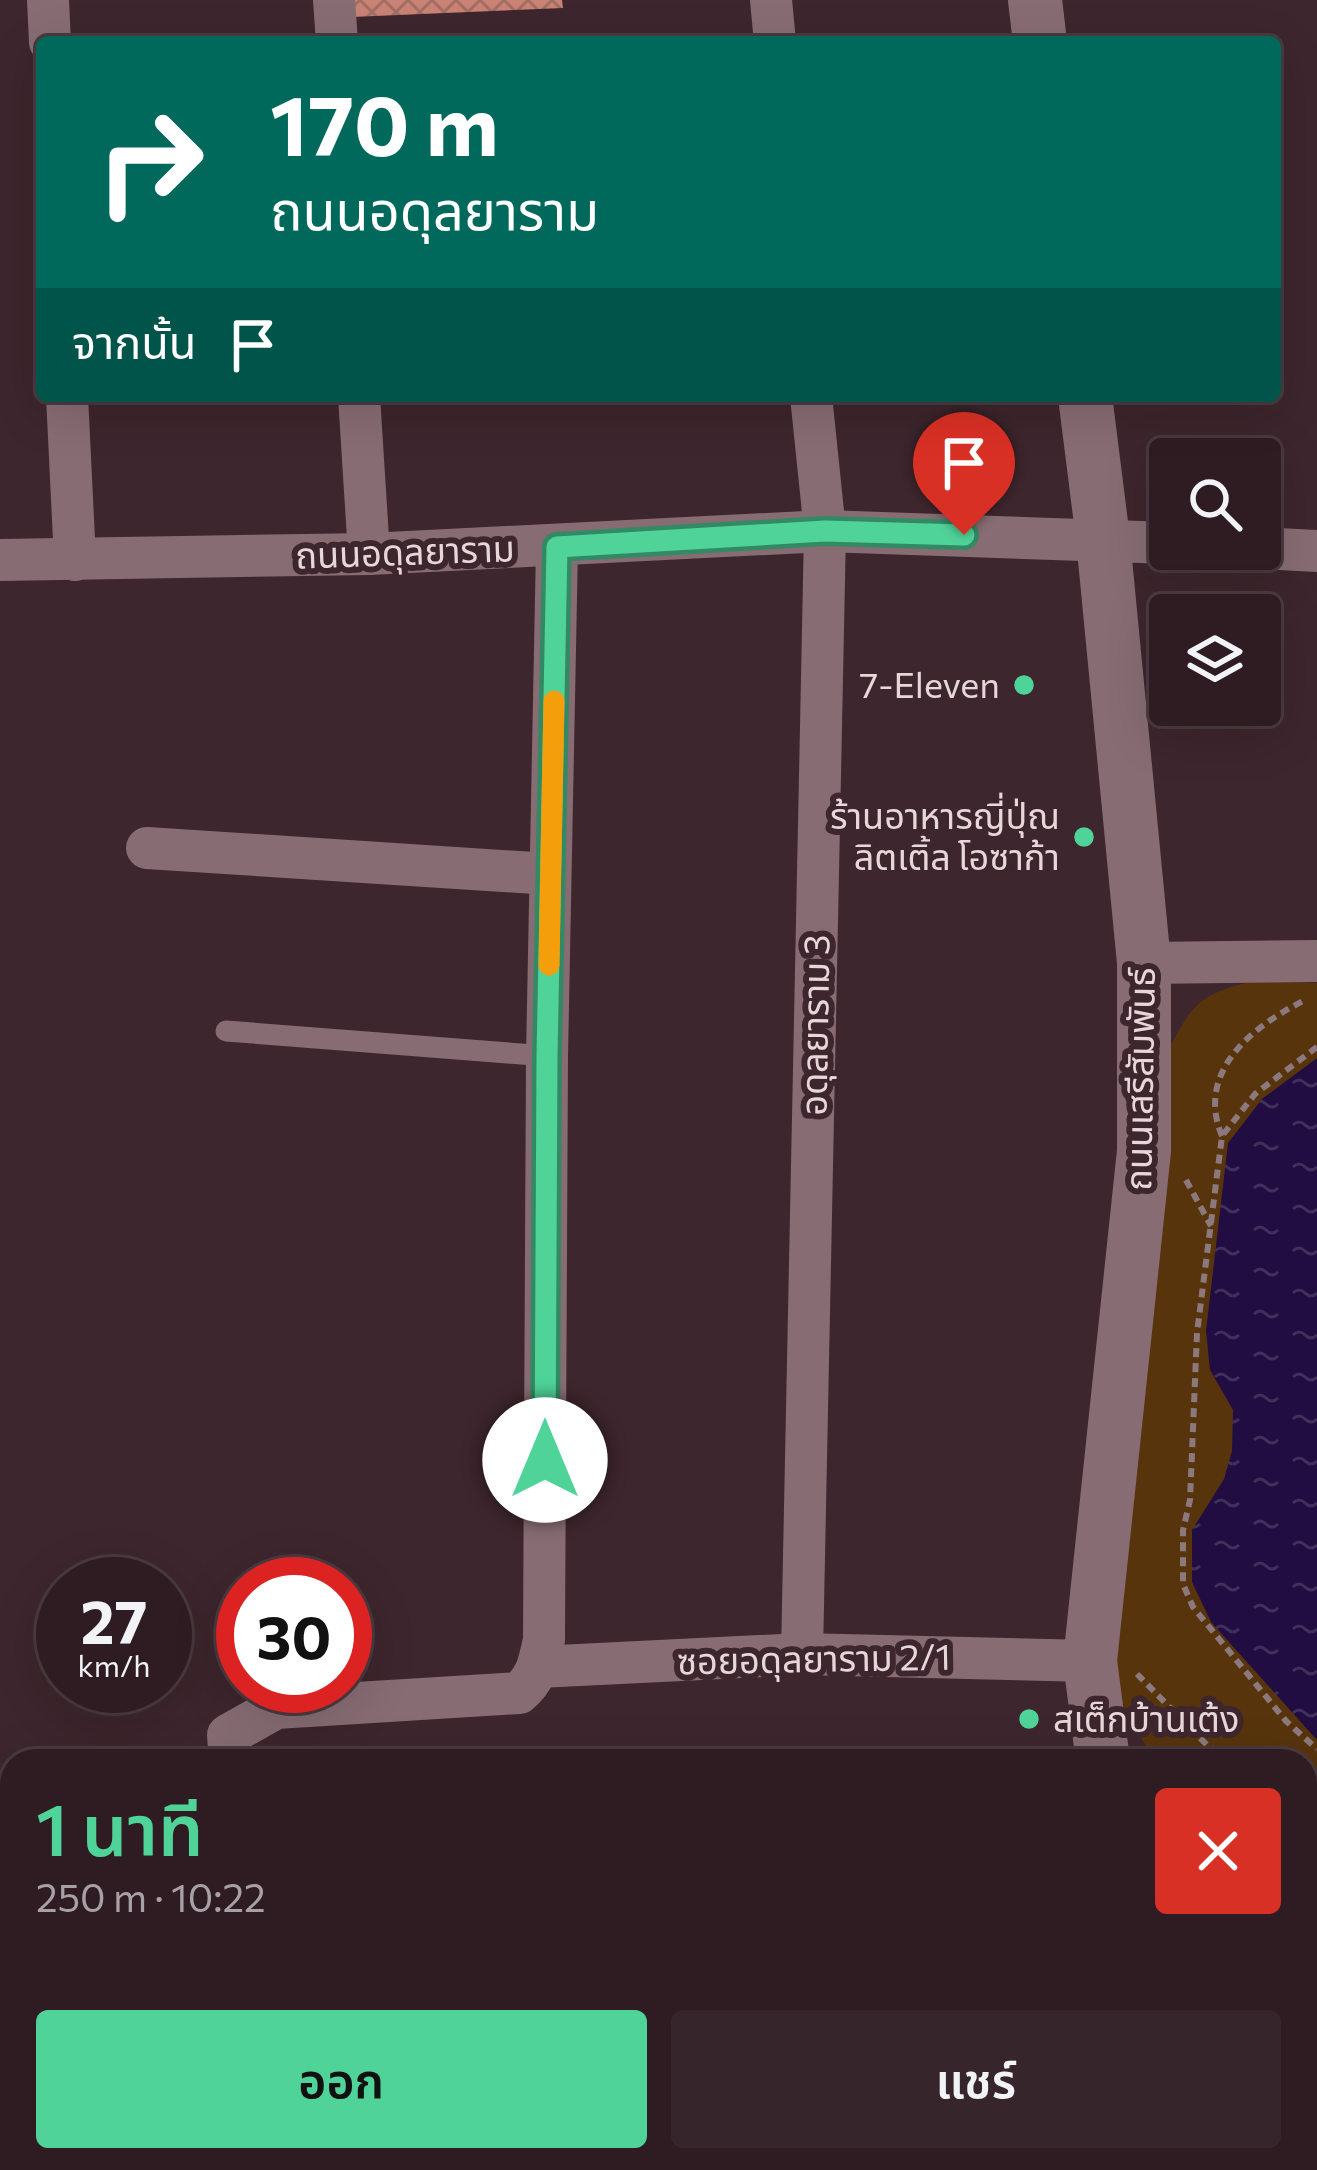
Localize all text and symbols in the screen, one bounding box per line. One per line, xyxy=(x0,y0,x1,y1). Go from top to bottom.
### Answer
text: 170 m xyxy=(270,71,499,173)
icon: right xyxy=(72,84,228,240)
text: ถนนอดุลยาราม xyxy=(270,175,599,241)
icon: arrive xyxy=(220,312,286,378)
text: จากนั้น xyxy=(72,313,196,368)
pin xyxy=(913,412,1015,535)
icon: arrive xyxy=(931,430,997,496)
map controls xyxy=(1149,438,1281,726)
button: search xyxy=(1149,438,1281,570)
street label: ถนนอดุลยาราม xyxy=(294,524,515,578)
button: layers xyxy=(1149,594,1281,726)
place label: 7-Eleven xyxy=(859,661,1000,705)
marker: 7-Eleven xyxy=(1011,672,1037,698)
place label: ร้านอาหารญี่ปุ่ณ ลิตเติ้ล โอซาก้า xyxy=(830,792,1060,877)
marker: ร้านอาหารญี่ปุ่ณ ลิตเติ้ล โอซาก้า xyxy=(1071,824,1097,850)
street label: อดุลยาราม 3 xyxy=(789,934,839,1116)
street label: ถนนเสรีสัมพันธ์ xyxy=(1114,966,1162,1191)
position arrow xyxy=(482,1397,608,1523)
speed limit sign: 30 xyxy=(216,1557,372,1713)
text: 27 xyxy=(81,1583,147,1656)
street label: ซอยอดุลยาราม 2/1 xyxy=(677,1633,951,1683)
text: km/h xyxy=(78,1646,150,1683)
place label: สเต็กบ้านเต้ง xyxy=(1053,1695,1239,1739)
marker: สเต็กบ้านเต้ง xyxy=(1016,1706,1042,1732)
text: 1 นาที xyxy=(36,1783,203,1871)
button: close xyxy=(1155,1788,1281,1914)
text: 250 m · 10:22 xyxy=(36,1872,266,1920)
button: ออก xyxy=(36,2010,647,2148)
button: แชร์ xyxy=(671,2010,1281,2148)

